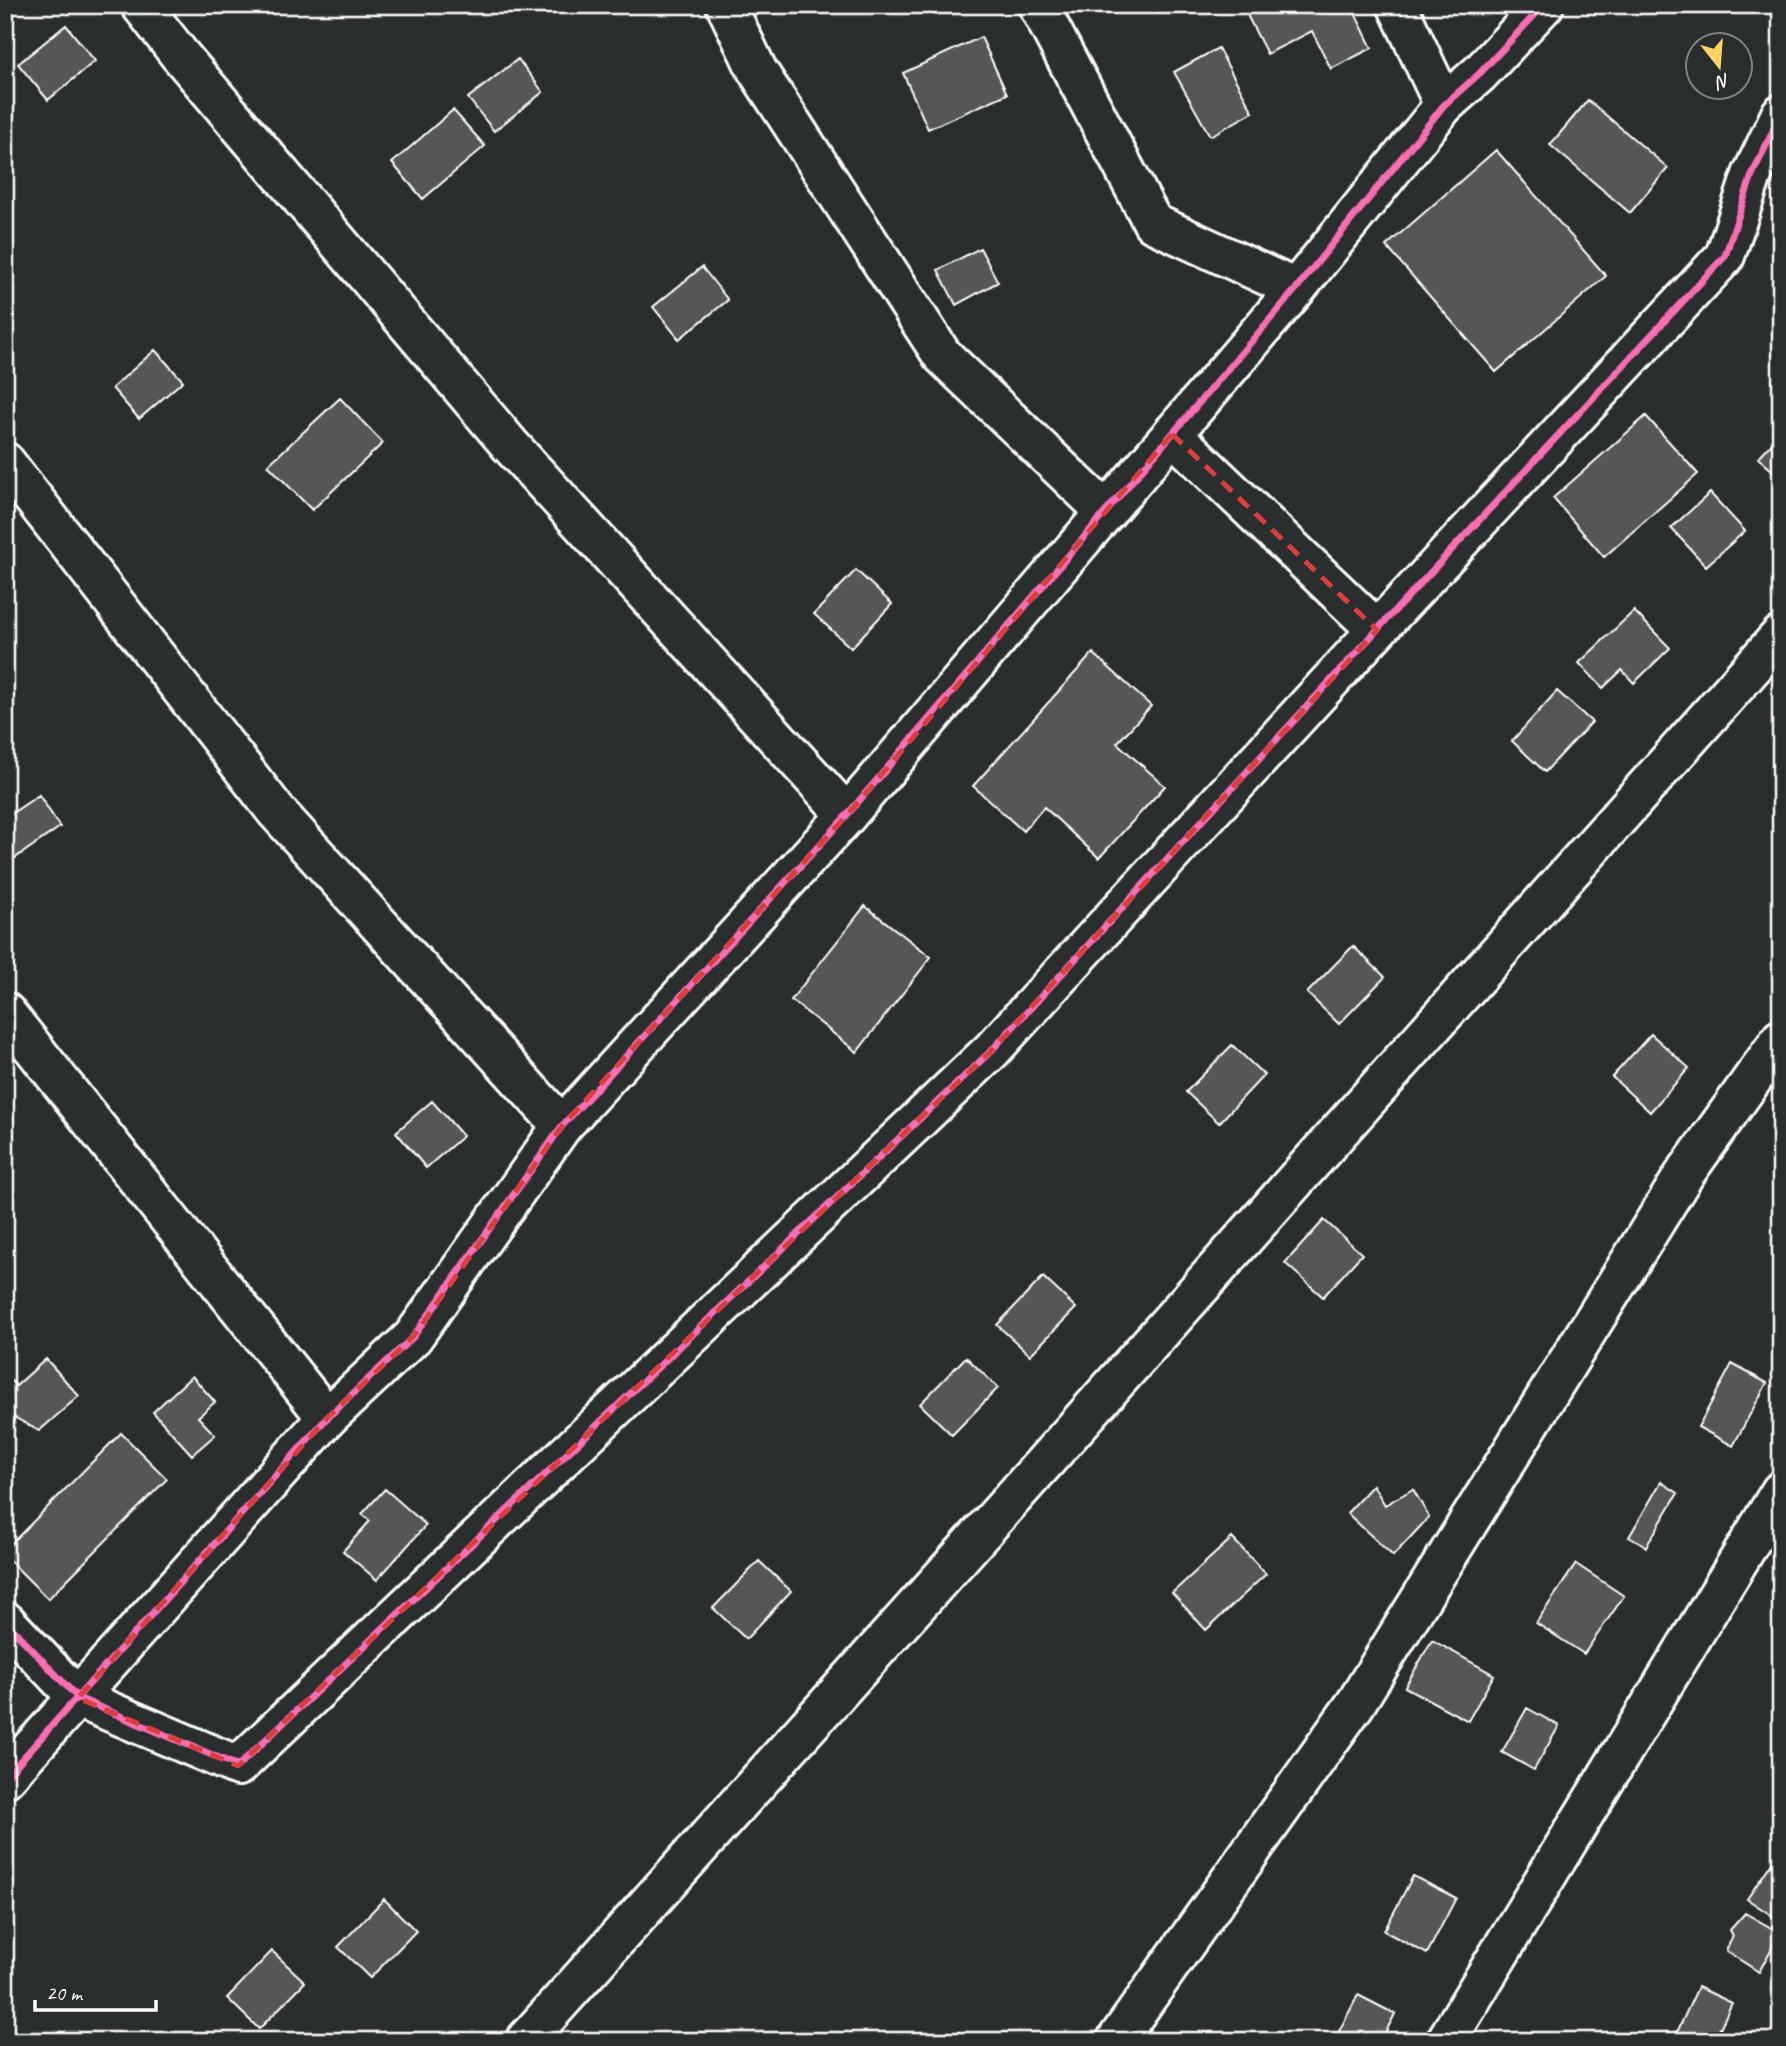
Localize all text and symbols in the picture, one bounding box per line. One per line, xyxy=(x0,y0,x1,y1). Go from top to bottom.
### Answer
north arrow xyxy=(1684,32,1754,102)
text: N xyxy=(1711,68,1733,95)
scale bar xyxy=(35,1969,156,2013)
text: 20 m xyxy=(46,1980,84,2006)

